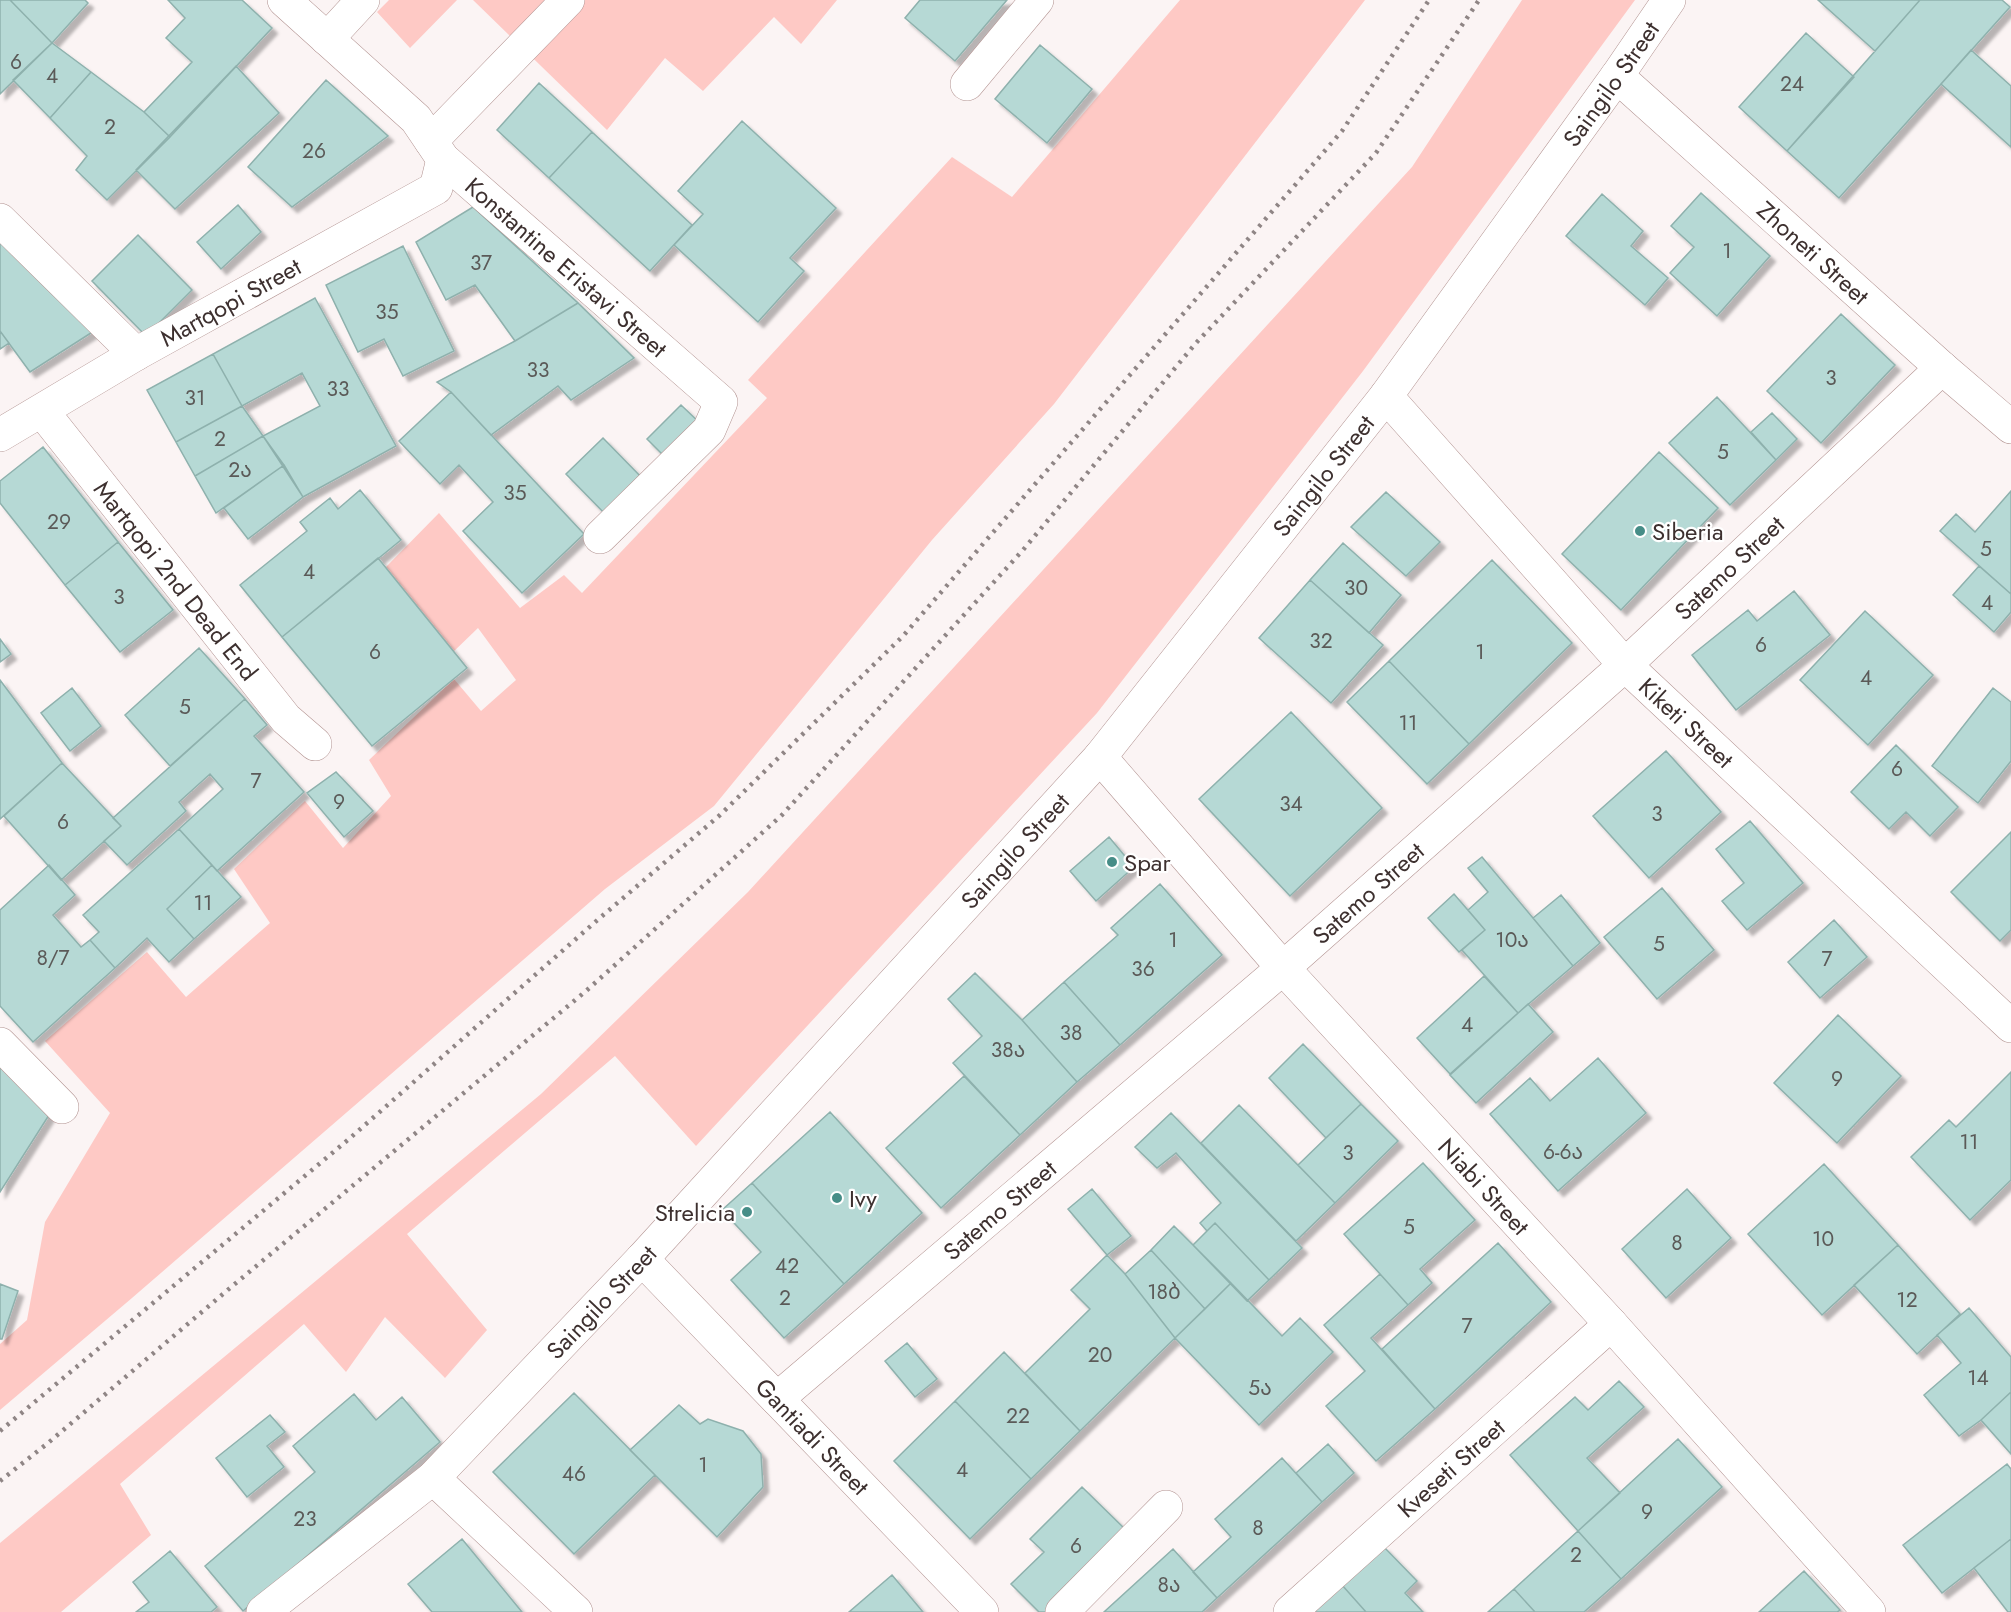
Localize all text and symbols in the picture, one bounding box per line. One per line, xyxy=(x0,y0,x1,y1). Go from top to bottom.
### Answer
street label: Saingilo Street xyxy=(1554,14,1667,154)
house number: 6 xyxy=(10,47,22,77)
house number: 4 xyxy=(46,61,58,91)
house number: 24 xyxy=(1780,69,1804,99)
house number: 2 xyxy=(104,112,116,142)
house number: 26 xyxy=(302,136,326,166)
street label: Konstantine Eristavi Street xyxy=(458,169,675,365)
street label: Zhoneti Street xyxy=(1749,193,1877,313)
house number: 1 xyxy=(1722,236,1732,266)
house number: 37 xyxy=(470,248,492,278)
street label: Martqopi Street xyxy=(153,249,307,355)
house number: 35 xyxy=(375,297,399,327)
house number: 33 xyxy=(527,355,549,385)
house number: 3 xyxy=(1825,363,1837,393)
house number: 33 xyxy=(327,374,349,404)
house number: 31 xyxy=(185,383,205,413)
street label: Saingilo Street xyxy=(1264,407,1383,544)
house number: 2 xyxy=(214,424,226,454)
house number: 5 xyxy=(1717,437,1729,467)
house number: 2ა xyxy=(228,455,252,485)
street label: Martqopi 2nd Dead End xyxy=(86,473,266,688)
house number: 35 xyxy=(503,478,527,508)
house number: 29 xyxy=(47,507,71,537)
street label: Satemo Street xyxy=(1666,507,1792,628)
place label: Siberia xyxy=(1652,514,1723,549)
marker: Siberia xyxy=(1633,524,1647,538)
house number: 5 xyxy=(1980,534,1992,564)
house number: 4 xyxy=(303,557,315,587)
house number: 30 xyxy=(1344,573,1368,603)
house number: 3 xyxy=(113,582,125,612)
house number: 4 xyxy=(1981,588,1993,618)
house number: 32 xyxy=(1309,626,1333,656)
house number: 6 xyxy=(1755,630,1767,660)
house number: 6 xyxy=(369,637,381,667)
house number: 1 xyxy=(1475,637,1485,667)
house number: 4 xyxy=(1860,663,1872,693)
street label: Kiketi Street xyxy=(1631,669,1742,776)
house number: 5 xyxy=(179,692,191,722)
house number: 11 xyxy=(1399,708,1417,738)
house number: 6 xyxy=(1891,754,1903,784)
house number: 7 xyxy=(250,766,262,796)
street label: Saingilo Street xyxy=(952,784,1077,917)
house number: 9 xyxy=(333,787,345,817)
house number: 34 xyxy=(1279,789,1303,819)
house number: 3 xyxy=(1651,799,1663,829)
house number: 6 xyxy=(57,807,69,837)
street label: Satemo Street xyxy=(1304,833,1432,952)
place label: Spar xyxy=(1124,845,1171,880)
marker: Spar xyxy=(1105,855,1119,869)
house number: 11 xyxy=(194,888,212,918)
house number: 1 xyxy=(1168,925,1178,955)
house number: 10ა xyxy=(1495,925,1529,955)
house number: 5 xyxy=(1653,929,1665,959)
house number: 8/7 xyxy=(37,943,70,973)
house number: 7 xyxy=(1821,944,1833,974)
house number: 36 xyxy=(1131,954,1155,984)
house number: 4 xyxy=(1461,1010,1473,1040)
house number: 38 xyxy=(1060,1018,1082,1048)
house number: 38ა xyxy=(991,1035,1025,1065)
house number: 9 xyxy=(1831,1064,1843,1094)
house number: 11 xyxy=(1960,1127,1978,1157)
street label: Niabi Street xyxy=(1430,1130,1538,1243)
house number: 6-6ა xyxy=(1543,1137,1583,1167)
house number: 3 xyxy=(1342,1138,1354,1168)
street label: Satemo Street xyxy=(935,1151,1064,1268)
place label: Ivy xyxy=(849,1181,877,1216)
marker: Ivy xyxy=(830,1191,844,1205)
place label: Strelicia xyxy=(655,1195,735,1230)
marker: Strelicia xyxy=(740,1205,754,1219)
house number: 5 xyxy=(1403,1212,1415,1242)
house number: 10 xyxy=(1812,1224,1834,1254)
house number: 8 xyxy=(1671,1228,1683,1258)
street label: Saingilo Street xyxy=(538,1237,665,1367)
house number: 42 xyxy=(775,1251,799,1281)
house number: 18ბ xyxy=(1147,1277,1181,1307)
house number: 2 xyxy=(779,1283,791,1313)
house number: 12 xyxy=(1896,1285,1918,1315)
house number: 7 xyxy=(1461,1311,1473,1341)
house number: 20 xyxy=(1088,1340,1112,1370)
house number: 14 xyxy=(1967,1363,1989,1393)
street label: Gantiadi Street xyxy=(748,1370,878,1503)
house number: 5ა xyxy=(1248,1373,1272,1403)
house number: 22 xyxy=(1006,1401,1030,1431)
street label: Kveseti Street xyxy=(1389,1410,1512,1525)
house number: 1 xyxy=(698,1450,708,1480)
house number: 4 xyxy=(956,1455,968,1485)
house number: 46 xyxy=(562,1459,586,1489)
house number: 9 xyxy=(1641,1497,1653,1527)
house number: 23 xyxy=(293,1504,317,1534)
house number: 8 xyxy=(1252,1513,1264,1543)
house number: 6 xyxy=(1070,1531,1082,1561)
house number: 2 xyxy=(1570,1540,1582,1570)
house number: 8ა xyxy=(1158,1570,1181,1600)

